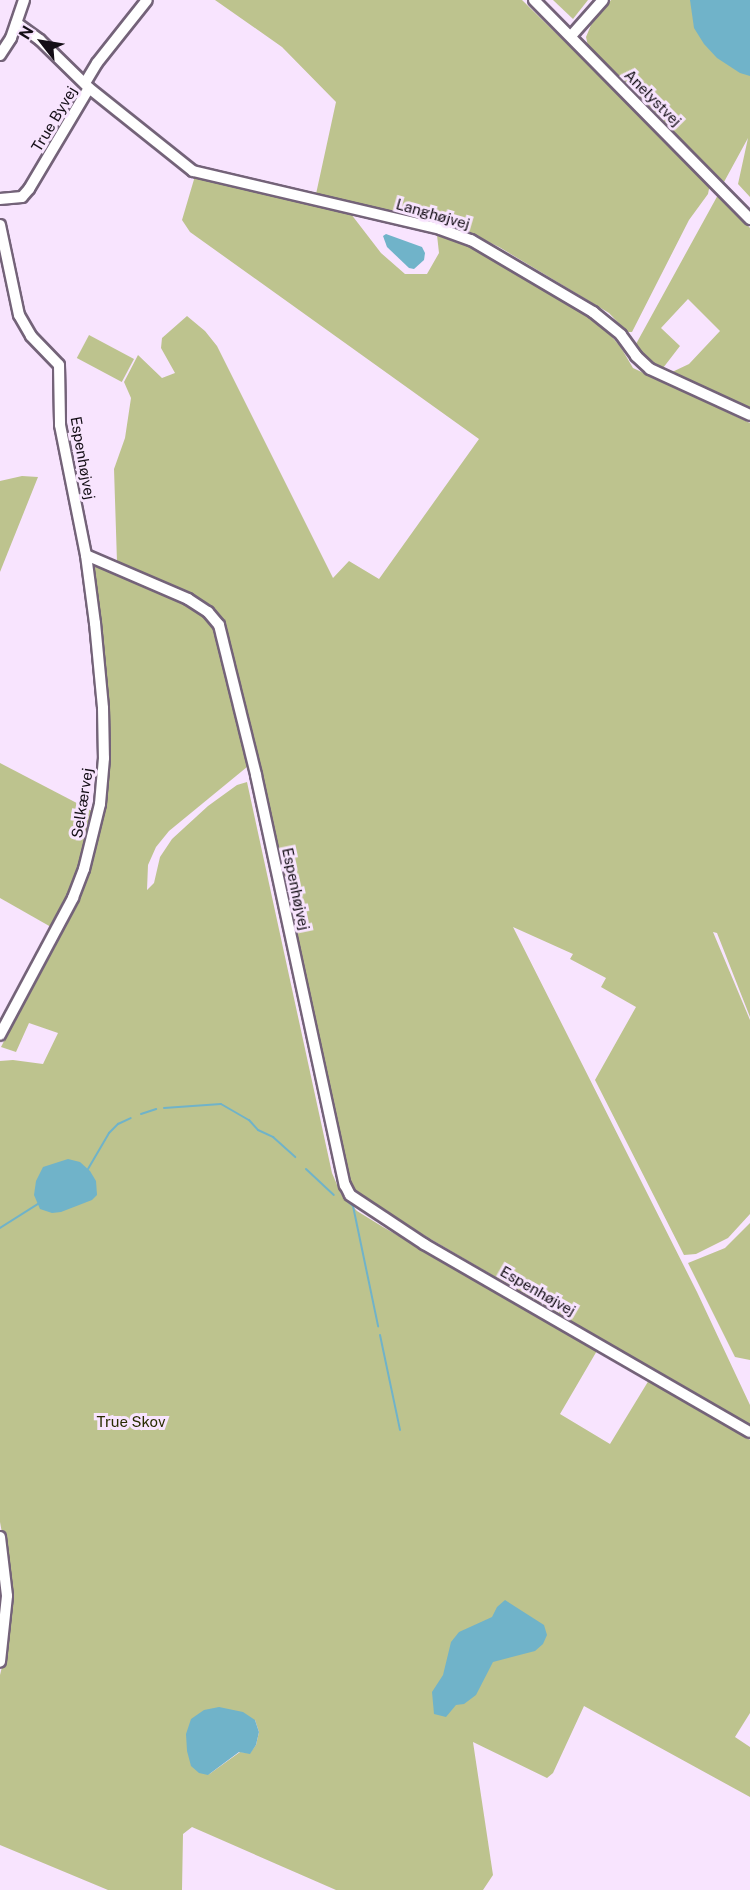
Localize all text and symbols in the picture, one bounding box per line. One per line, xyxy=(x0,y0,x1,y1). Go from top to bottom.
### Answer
north arrow xyxy=(12,12,72,72)
text: N xyxy=(15,22,38,43)
street label: Anelystvej xyxy=(621,66,685,130)
street label: True Byvej xyxy=(27,83,81,155)
street label: Langhøjvej xyxy=(394,195,472,233)
street label: Espenhøjvej xyxy=(67,415,99,501)
street label: Selkærvej xyxy=(68,767,96,839)
street label: Espenhøjvej xyxy=(278,846,314,932)
street label: Espenhøjvej xyxy=(497,1262,579,1320)
park label: True Skov xyxy=(96,1413,166,1431)

